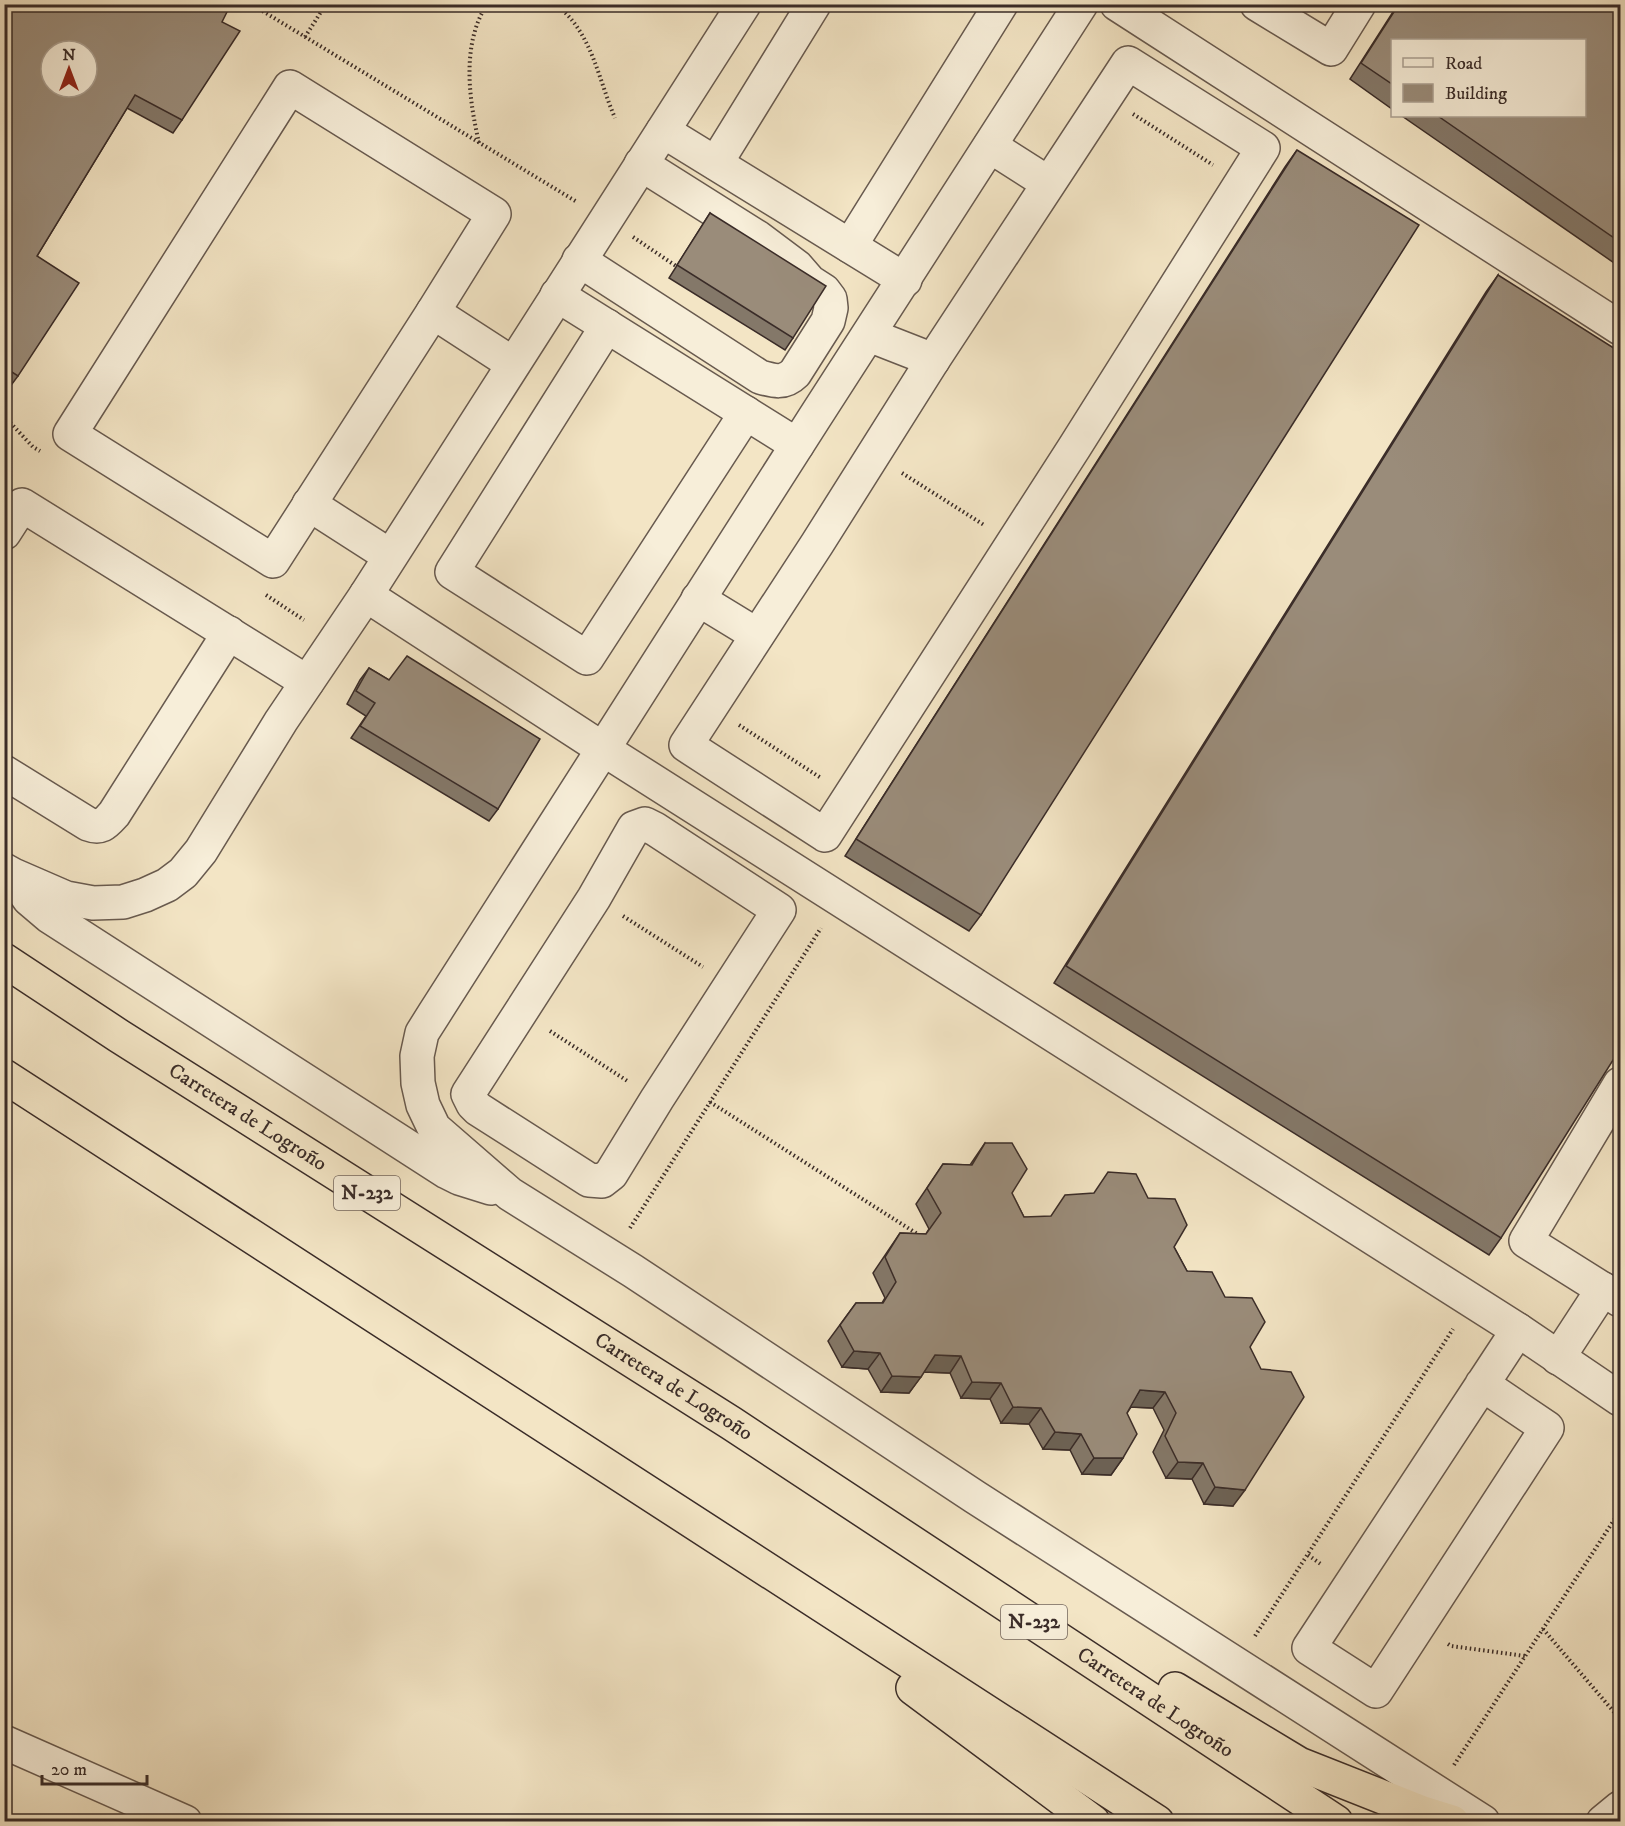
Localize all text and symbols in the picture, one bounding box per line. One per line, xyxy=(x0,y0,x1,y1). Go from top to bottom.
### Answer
north arrow xyxy=(39,39,99,99)
legend xyxy=(1391,39,1586,117)
text: N xyxy=(62,45,76,65)
text: Road xyxy=(1445,53,1482,75)
text: Building xyxy=(1445,83,1507,105)
street label: Carretera de Logroño xyxy=(164,1058,332,1177)
road number: N-232 xyxy=(334,1176,400,1210)
street label: Carretera de Logroño xyxy=(590,1327,758,1447)
road number: N-232 xyxy=(1001,1605,1067,1639)
street label: Carretera de Logroño xyxy=(1072,1642,1238,1764)
scale bar xyxy=(42,1748,147,1786)
text: 20 m xyxy=(51,1759,87,1781)

